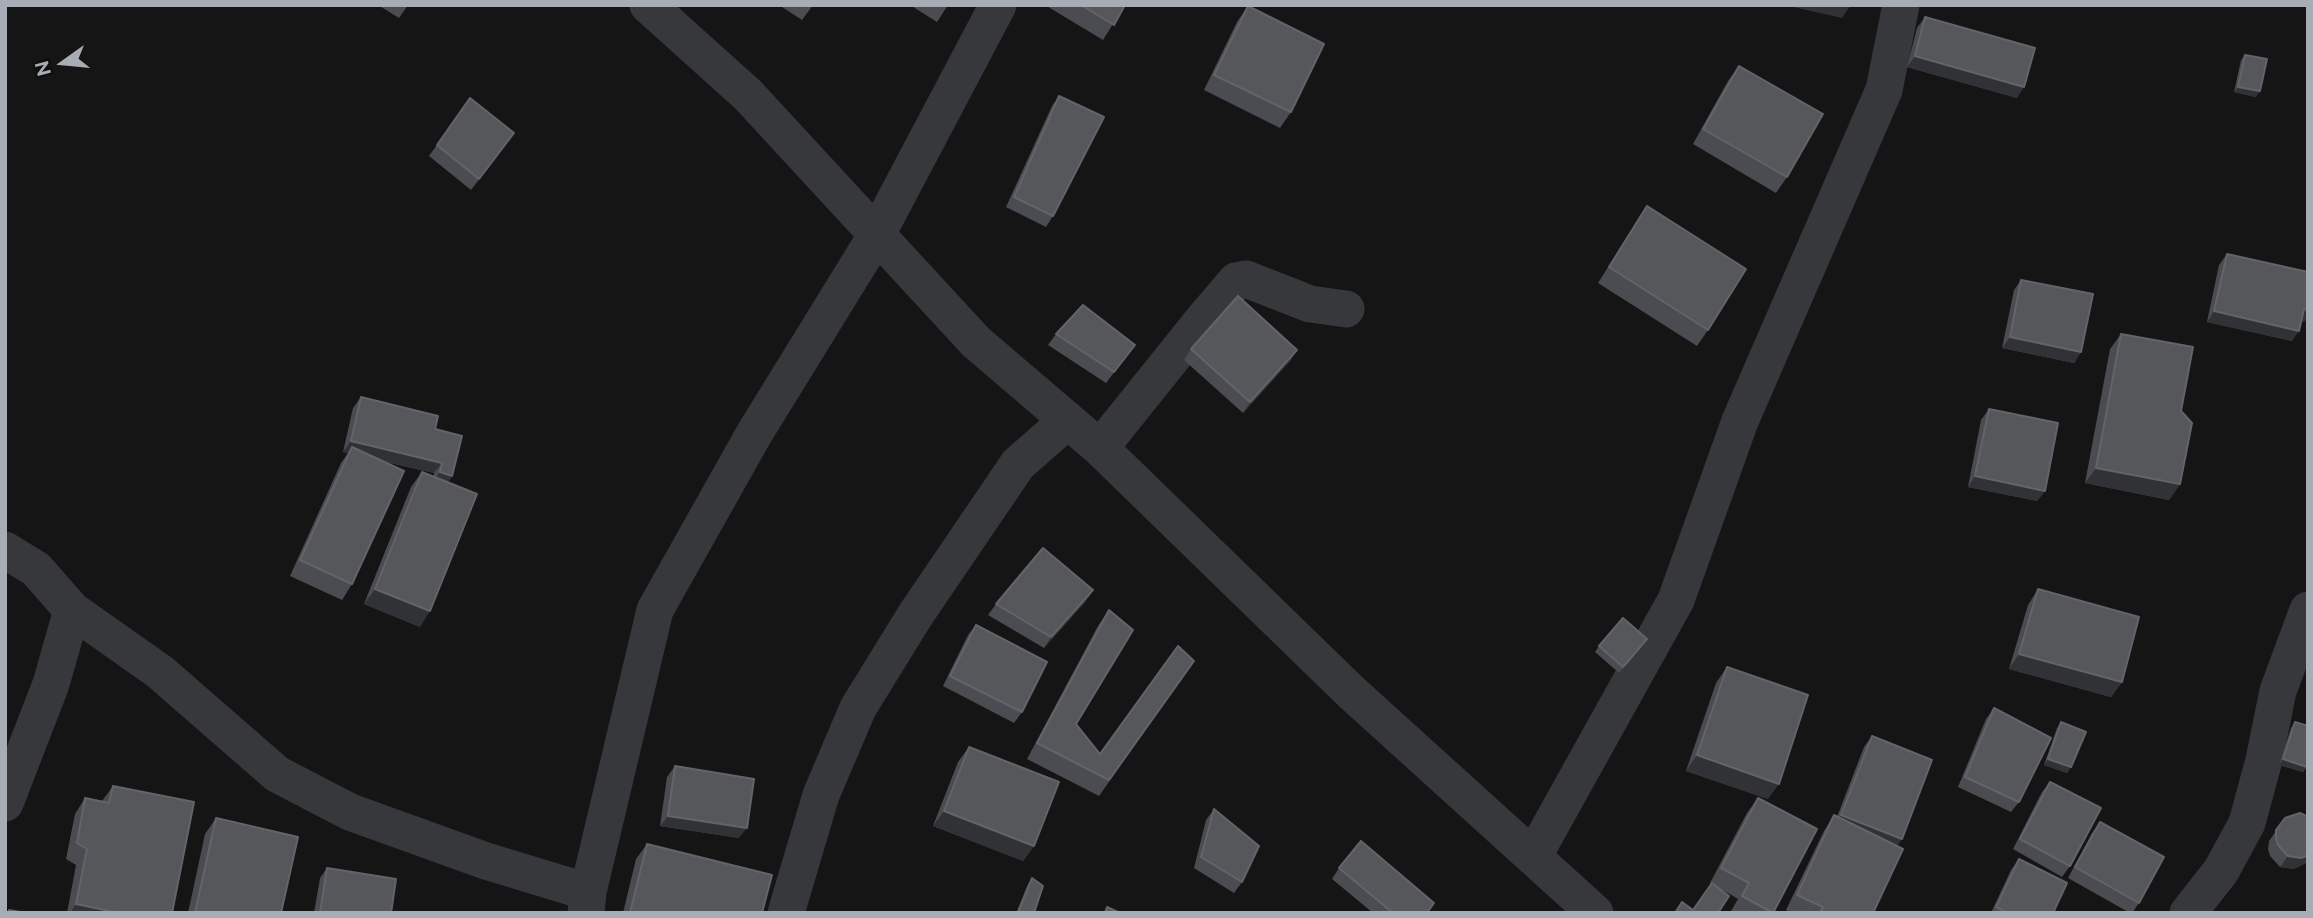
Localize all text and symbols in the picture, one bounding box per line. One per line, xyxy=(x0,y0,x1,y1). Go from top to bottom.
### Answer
north arrow xyxy=(28,28,98,98)
text: N xyxy=(30,59,55,78)

